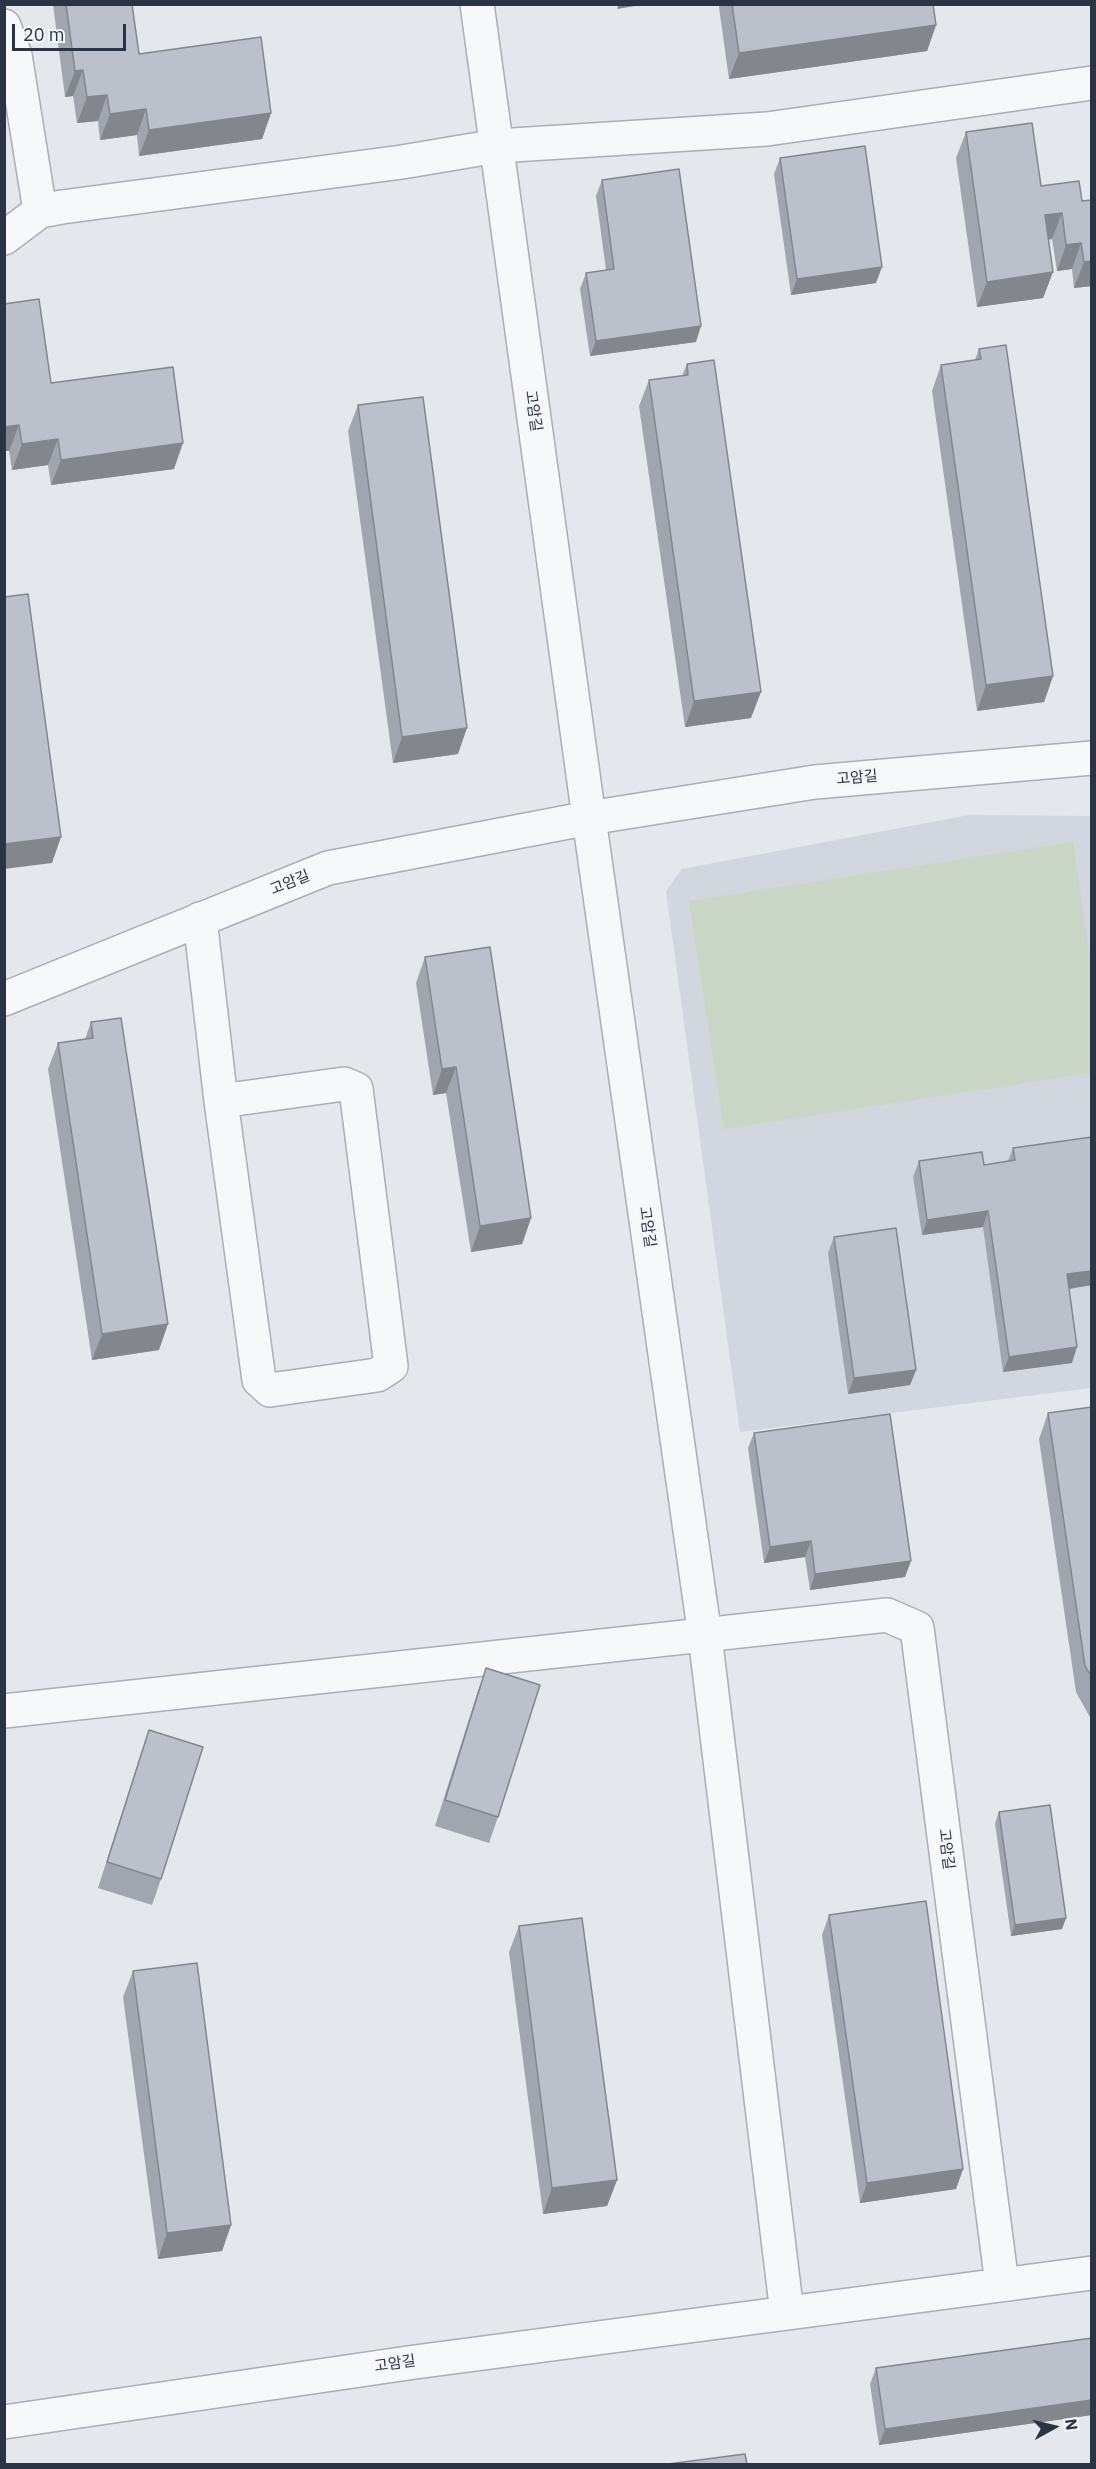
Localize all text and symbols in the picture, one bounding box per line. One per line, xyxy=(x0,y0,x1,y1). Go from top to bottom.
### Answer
scale bar xyxy=(15,12,129,50)
text: 20 m xyxy=(23,23,65,46)
street label: 고암길 xyxy=(521,389,545,433)
street label: 고암길 xyxy=(836,767,878,789)
street label: 고암길 xyxy=(267,867,313,899)
street label: 고암길 xyxy=(635,1205,659,1249)
street label: 고암길 xyxy=(935,1827,957,1871)
street label: 고암길 xyxy=(373,2352,417,2376)
north arrow xyxy=(1024,2397,1084,2457)
text: N xyxy=(1061,2417,1083,2432)

